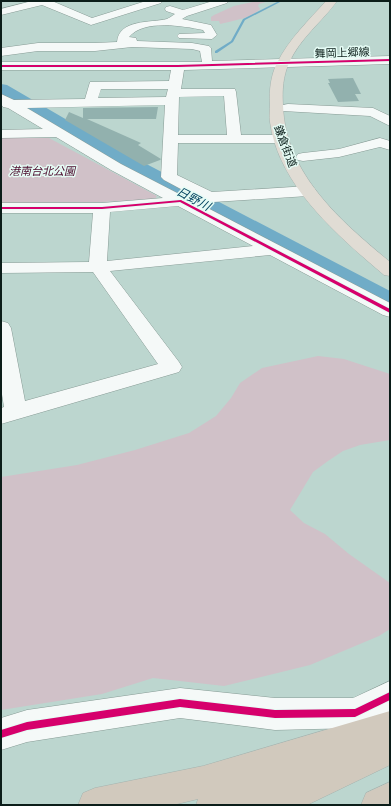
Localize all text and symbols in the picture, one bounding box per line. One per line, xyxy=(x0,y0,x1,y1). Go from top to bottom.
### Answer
street label: 舞岡上郷線 xyxy=(314,44,370,60)
street label: 鎌倉街道 xyxy=(271,123,301,169)
park label: 港南台北公園 xyxy=(9,163,77,178)
water label: 日野川 xyxy=(174,182,215,214)

